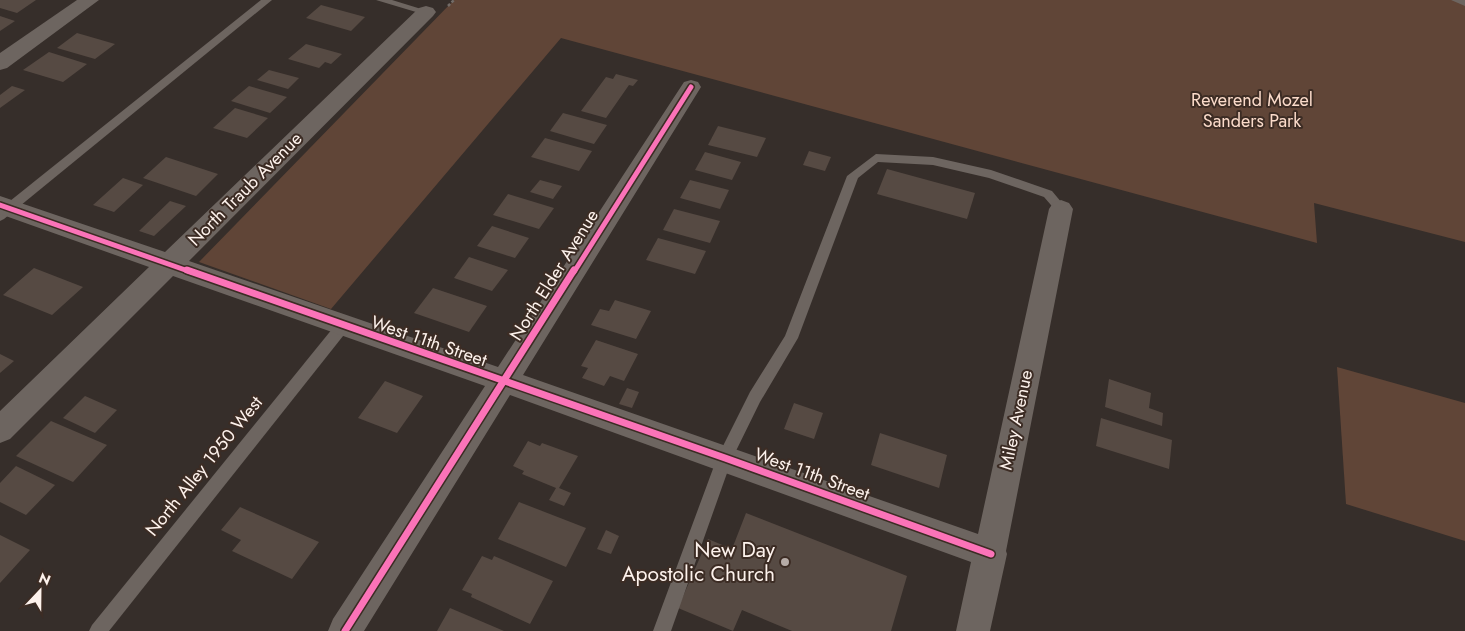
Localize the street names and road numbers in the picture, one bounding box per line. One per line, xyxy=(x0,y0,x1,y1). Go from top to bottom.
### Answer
street label: North Traub Avenue xyxy=(182,126,308,252)
street label: North Elder Avenue xyxy=(503,204,605,346)
street label: West 11th Street xyxy=(368,309,491,373)
street label: Miley Avenue xyxy=(993,368,1039,472)
street label: North Alley 1950 West xyxy=(139,390,269,542)
street label: West 11th Street xyxy=(751,441,874,507)

